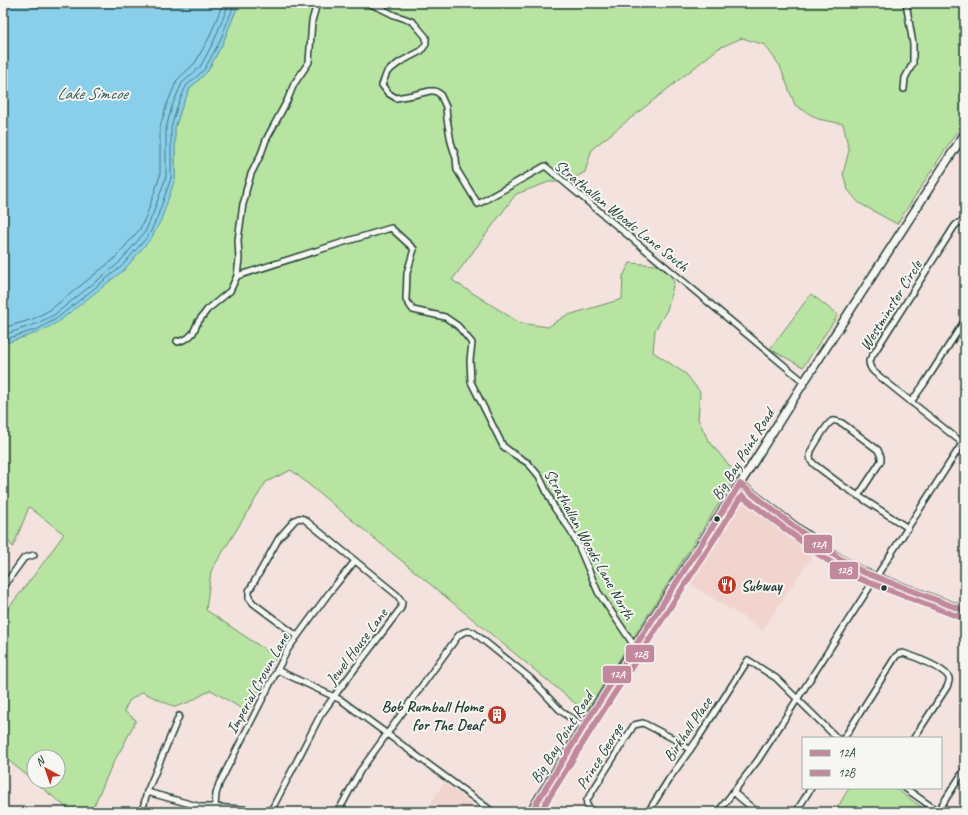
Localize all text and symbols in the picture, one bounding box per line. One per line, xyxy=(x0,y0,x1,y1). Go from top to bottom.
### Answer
water label: Lake Simcoe xyxy=(57,83,130,104)
street label: Strathallan Woods Lane South xyxy=(550,155,693,277)
street label: Westminster Circle xyxy=(855,255,927,354)
street label: Big Bay Point Road xyxy=(707,403,780,504)
street label: Strathallan Woods Lane North xyxy=(539,465,640,625)
unlabelled marker xyxy=(712,514,722,524)
line badge: 12A xyxy=(803,534,833,554)
text: 12A xyxy=(810,537,827,551)
line badge: 12B xyxy=(829,561,859,580)
text: 12B xyxy=(836,563,853,577)
restaurant icon: Subway xyxy=(716,574,738,596)
place label: Subway xyxy=(741,576,783,596)
unlabelled marker xyxy=(879,583,889,593)
street label: Jewel House Lane xyxy=(321,603,393,690)
street label: Imperial Crown Lane xyxy=(222,628,295,738)
line badge: 12B xyxy=(625,644,655,663)
text: 12B xyxy=(632,647,649,661)
line badge: 12A xyxy=(602,665,632,684)
text: 12A xyxy=(609,667,626,681)
street label: Big Bay Point Road xyxy=(526,686,599,787)
street label: Birkhall Place xyxy=(659,692,718,766)
place label: Bob Rumball Home for The Deaf xyxy=(381,697,487,735)
building icon: Bob Rumball Home for The Deaf xyxy=(486,704,508,726)
street label: Prince George xyxy=(572,718,629,793)
legend xyxy=(802,737,942,789)
text: 12A xyxy=(838,745,856,761)
north arrow xyxy=(26,749,66,789)
text: N xyxy=(32,752,48,769)
text: 12B xyxy=(838,765,856,781)

